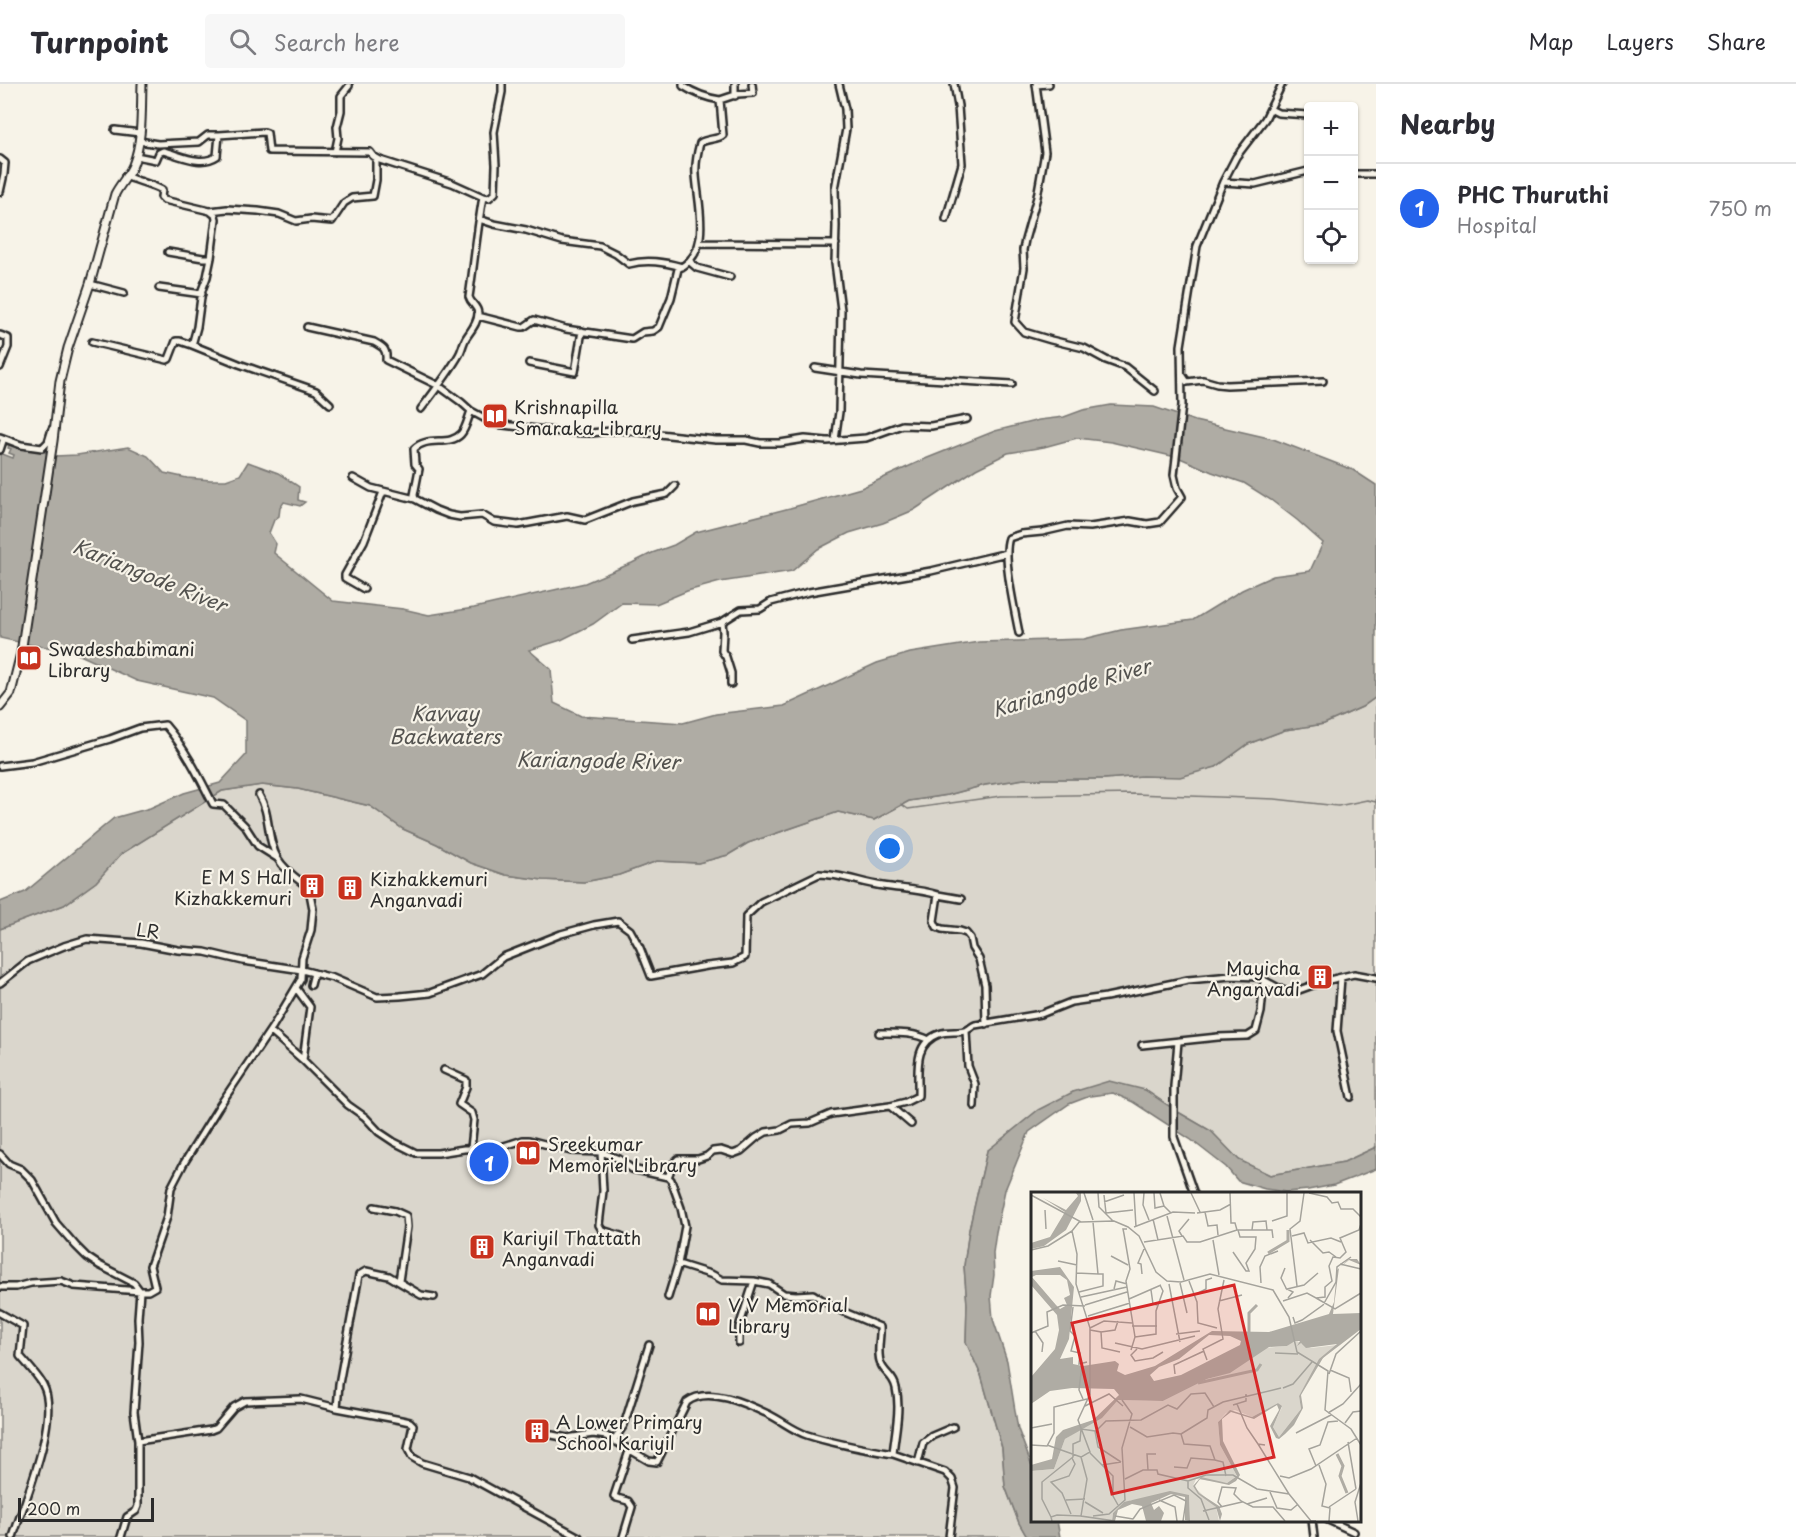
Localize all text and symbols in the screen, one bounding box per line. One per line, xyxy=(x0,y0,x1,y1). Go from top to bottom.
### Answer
search box xyxy=(205,14,625,68)
text: Turnpoint xyxy=(30,20,169,63)
icon: search xyxy=(226,25,259,58)
text: Search here xyxy=(274,25,400,58)
text: Map xyxy=(1529,25,1573,57)
text: Layers xyxy=(1606,25,1674,57)
text: Share xyxy=(1707,25,1766,57)
map controls xyxy=(1304,102,1358,264)
button: + xyxy=(1304,102,1358,156)
text: Nearby xyxy=(1400,104,1495,143)
button: − xyxy=(1304,156,1358,210)
text: PHC Thuruthi xyxy=(1457,177,1609,210)
text: 1 xyxy=(1415,193,1424,223)
text: 750 m xyxy=(1709,193,1772,223)
button: locate xyxy=(1304,210,1358,264)
text: Hospital xyxy=(1457,210,1537,240)
place label: Krishnapilla Smaraka Library xyxy=(514,393,662,441)
library icon: Krishnapilla Smaraka Library xyxy=(480,401,510,431)
water label: Kariangode River xyxy=(69,531,234,621)
place label: Swadeshabimani Library xyxy=(48,635,195,683)
library icon: Swadeshabimani Library xyxy=(14,643,44,673)
water label: Kariangode River xyxy=(988,649,1156,724)
water label: Kavvay Backwaters xyxy=(389,698,502,751)
water label: Kariangode River xyxy=(516,744,683,776)
your location xyxy=(875,834,904,863)
place label: E M S Hall Kizhakkemuri xyxy=(174,863,292,911)
place label: Kizhakkemuri Anganvadi xyxy=(370,865,488,913)
building icon: E M S Hall Kizhakkemuri xyxy=(297,871,327,901)
building icon: Kizhakkemuri Anganvadi xyxy=(335,873,365,903)
street label: LR xyxy=(135,915,161,945)
place label: Mayicha Anganvadi xyxy=(1207,954,1301,1002)
building icon: Mayicha Anganvadi xyxy=(1305,962,1335,992)
place label: Sreekumar Memoriel Library xyxy=(548,1130,697,1178)
library icon: Sreekumar Memoriel Library xyxy=(513,1138,543,1168)
pin: 1 xyxy=(470,1140,508,1184)
inset map xyxy=(1031,1192,1361,1522)
place label: Kariyil Thattath Anganvadi xyxy=(502,1224,641,1272)
building icon: Kariyil Thattath Anganvadi xyxy=(467,1232,497,1262)
place label: V V Memorial Library xyxy=(728,1291,848,1339)
library icon: V V Memorial Library xyxy=(693,1299,723,1329)
place label: A Lower Primary School Kariyil xyxy=(556,1408,703,1456)
building icon: A Lower Primary School Kariyil xyxy=(522,1416,552,1446)
scale bar xyxy=(18,1495,154,1522)
text: 200 m xyxy=(27,1496,80,1520)

